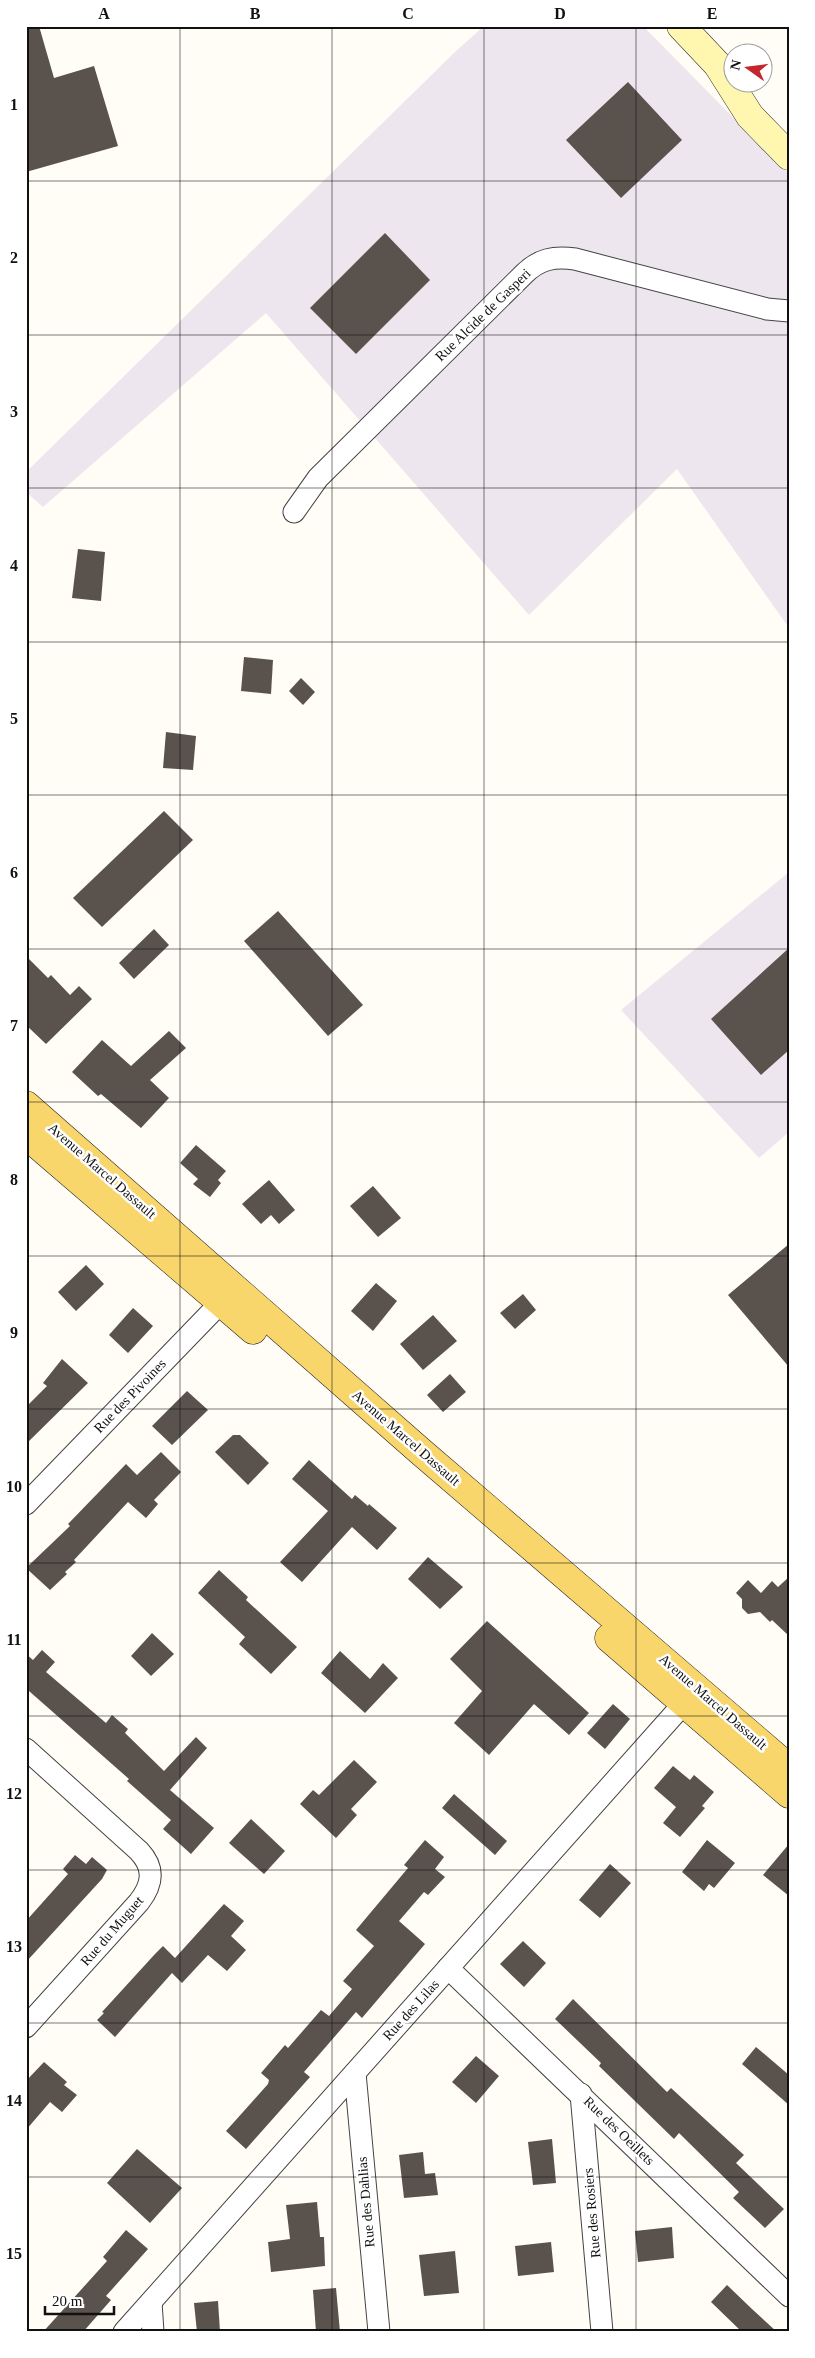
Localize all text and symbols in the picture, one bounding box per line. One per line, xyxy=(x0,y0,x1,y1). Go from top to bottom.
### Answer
text: A xyxy=(98,5,110,22)
text: B xyxy=(250,5,261,22)
text: C xyxy=(402,5,414,22)
text: D xyxy=(554,5,566,22)
text: E xyxy=(707,5,717,22)
north arrow xyxy=(722,42,772,92)
text: N xyxy=(727,58,744,72)
text: 1 xyxy=(10,96,18,113)
text: 2 xyxy=(10,249,18,266)
street label: Rue Alcide de Gasperi xyxy=(432,266,534,364)
text: 3 xyxy=(10,403,18,420)
text: 4 xyxy=(10,557,18,574)
text: 5 xyxy=(10,710,18,727)
text: 6 xyxy=(10,864,18,881)
text: 7 xyxy=(10,1017,18,1034)
street label: Avenue Marcel Dassault xyxy=(45,1120,159,1222)
text: 8 xyxy=(10,1171,18,1188)
text: 9 xyxy=(10,1324,18,1341)
street label: Rue des Pivoines xyxy=(91,1356,169,1436)
street label: Avenue Marcel Dassault xyxy=(349,1387,463,1489)
text: 10 xyxy=(6,1478,22,1495)
text: 11 xyxy=(6,1631,22,1648)
street label: Avenue Marcel Dassault xyxy=(656,1651,770,1753)
text: 12 xyxy=(6,1785,22,1802)
street label: Rue du Muguet xyxy=(78,1893,146,1969)
text: 13 xyxy=(6,1938,22,1955)
street label: Rue des Lilas xyxy=(380,1977,442,2043)
text: 14 xyxy=(6,2092,22,2109)
street label: Rue des Oeillets xyxy=(581,2094,657,2168)
street label: Rue des Dahlias xyxy=(355,2156,377,2248)
street label: Rue des Rosiers xyxy=(581,2167,603,2259)
text: 15 xyxy=(6,2245,22,2262)
scale bar xyxy=(45,2283,114,2315)
text: 20 m xyxy=(52,2293,83,2309)

